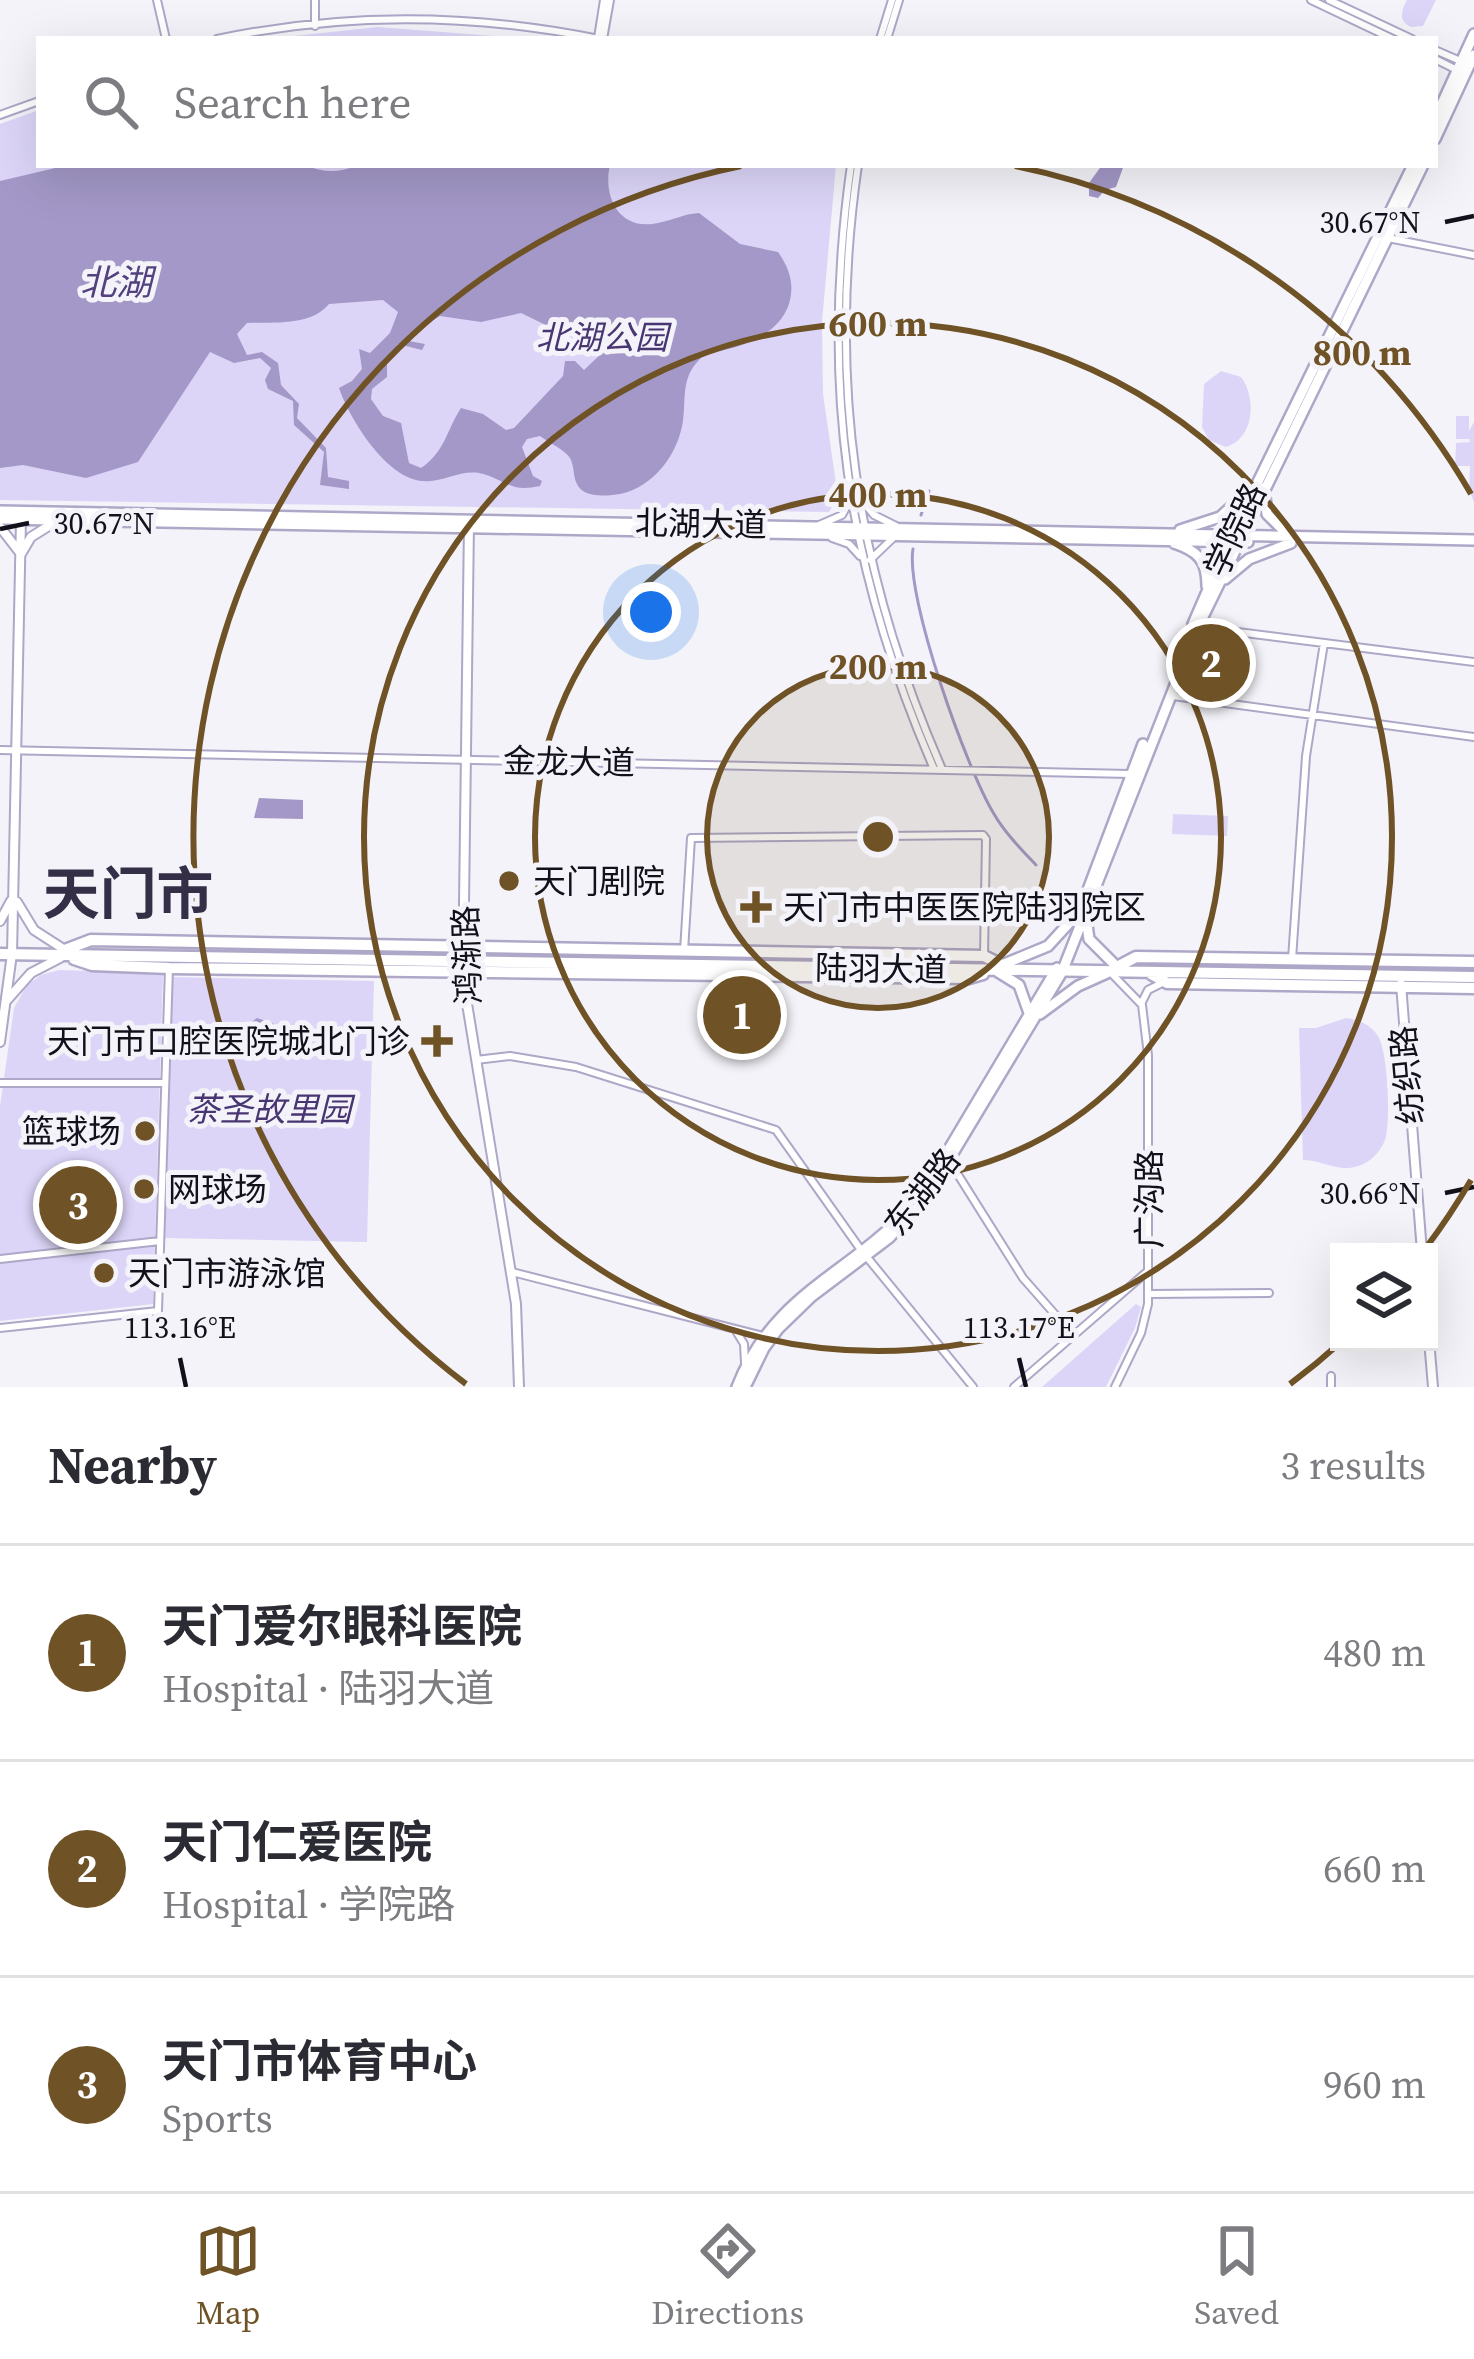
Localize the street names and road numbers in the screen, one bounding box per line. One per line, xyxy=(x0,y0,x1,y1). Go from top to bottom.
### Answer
street label: 学院路 xyxy=(1194,476,1276,584)
street label: 北湖大道 xyxy=(635,500,767,548)
street label: 金龙大道 xyxy=(503,738,635,786)
street label: 鸿渐路 xyxy=(443,905,491,1005)
street label: 陆羽大道 xyxy=(815,945,947,993)
street label: 纺织路 xyxy=(1380,1024,1434,1126)
street label: 东湖路 xyxy=(874,1139,970,1245)
street label: 广沟路 xyxy=(1127,1150,1172,1249)

